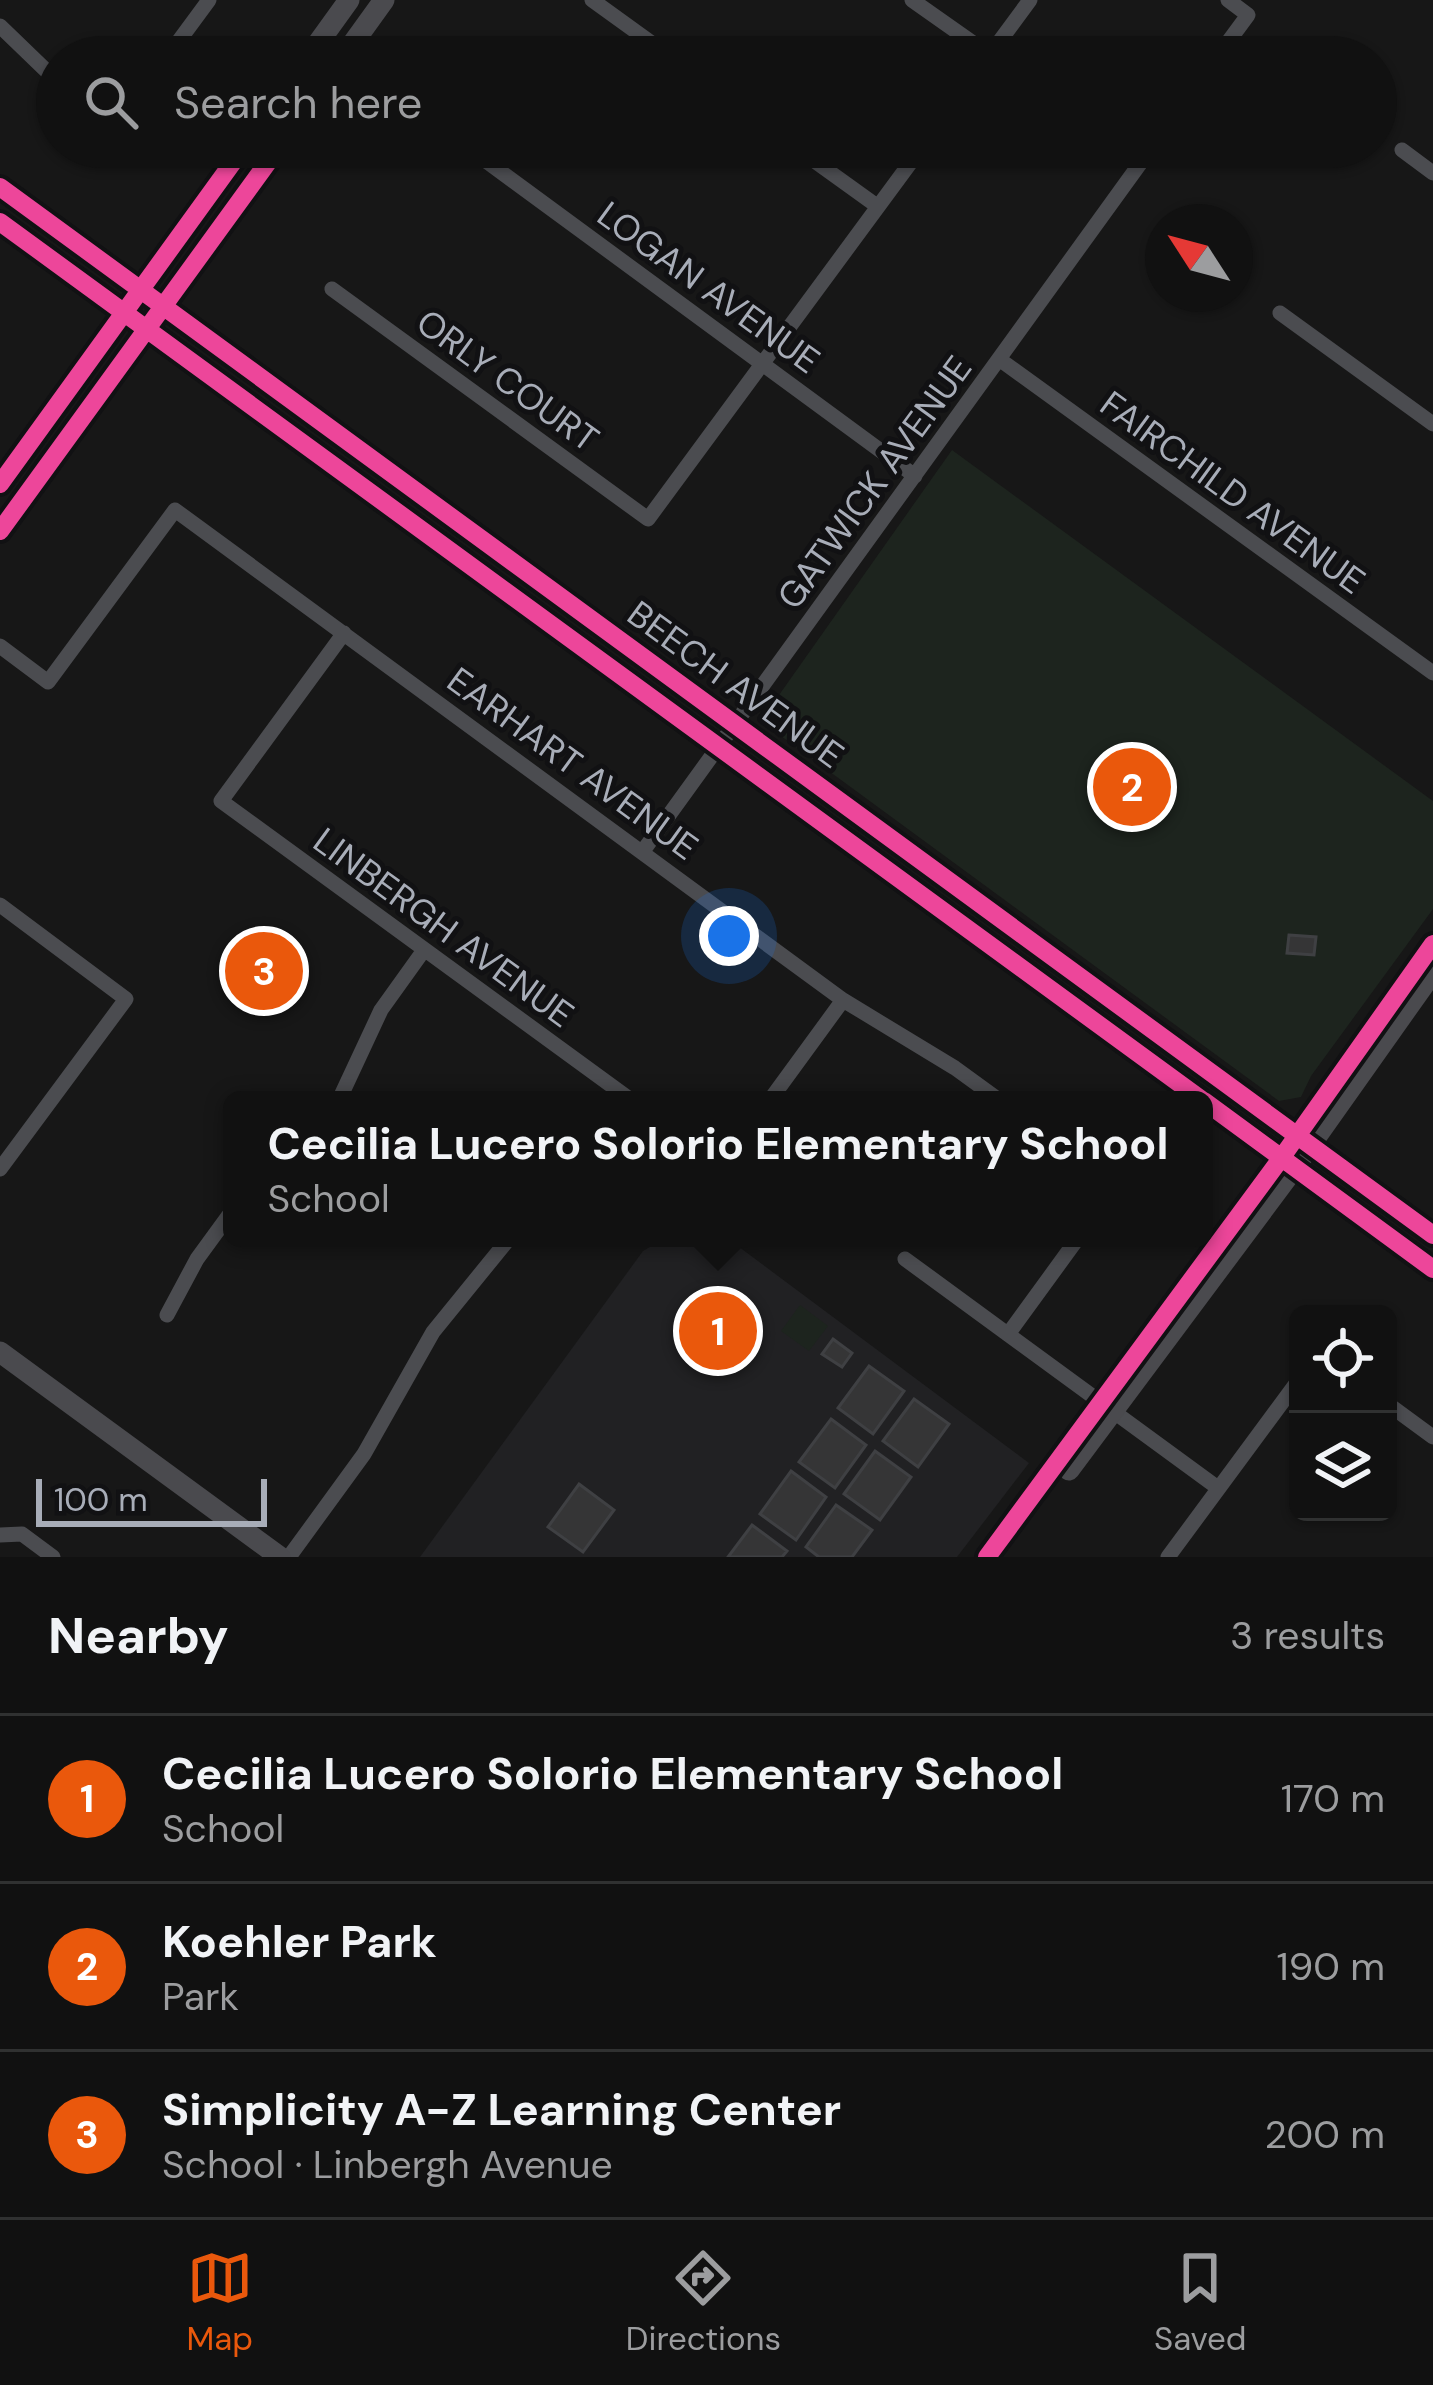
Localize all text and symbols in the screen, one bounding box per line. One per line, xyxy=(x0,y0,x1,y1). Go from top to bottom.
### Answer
search box xyxy=(36,36,1397,168)
icon: search xyxy=(78,69,144,135)
text: Search here xyxy=(174,73,422,132)
street label: LOGAN AVENUE xyxy=(588,191,829,384)
north arrow xyxy=(1145,204,1253,312)
street label: ORLY COURT xyxy=(407,299,608,462)
street label: GATWICK AVENUE xyxy=(767,346,982,618)
street label: FAIRCHILD AVENUE xyxy=(1091,380,1374,604)
street label: BEECH AVENUE xyxy=(618,590,853,779)
street label: EARHART AVENUE xyxy=(438,657,707,870)
pin: 2 xyxy=(1093,742,1171,832)
street label: LINBERGH AVENUE xyxy=(304,817,583,1038)
your location xyxy=(699,906,759,966)
pin: 3 xyxy=(225,926,303,1016)
popup xyxy=(223,1091,1213,1247)
text: Cecilia Lucero Solorio Elementary School xyxy=(267,1114,1169,1173)
text: School xyxy=(267,1173,390,1224)
pin: 1 xyxy=(679,1286,757,1376)
map controls xyxy=(1289,1305,1397,1521)
button: locate xyxy=(1289,1305,1397,1413)
button: layers xyxy=(1289,1413,1397,1521)
scale bar xyxy=(36,1473,267,1526)
text: 100 m xyxy=(54,1478,148,1521)
text: Nearby xyxy=(48,1602,229,1669)
text: 3 results xyxy=(1230,1610,1385,1661)
text: Cecilia Lucero Solorio Elementary School xyxy=(162,1744,1063,1803)
text: 1 xyxy=(80,1773,94,1824)
text: 170 m xyxy=(1281,1773,1385,1824)
text: School xyxy=(162,1803,284,1854)
text: Koehler Park xyxy=(162,1912,437,1971)
text: 2 xyxy=(76,1941,98,1992)
text: 190 m xyxy=(1277,1941,1385,1992)
text: Park xyxy=(162,1971,239,2022)
text: Simplicity A-Z Learning Center xyxy=(162,2080,841,2139)
text: 3 xyxy=(75,2109,99,2160)
text: 200 m xyxy=(1264,2109,1385,2160)
text: School · Linbergh Avenue xyxy=(162,2139,613,2190)
tab: Map xyxy=(186,2245,253,2360)
tab: Directions xyxy=(626,2245,781,2360)
tab: Saved xyxy=(1154,2245,1247,2360)

